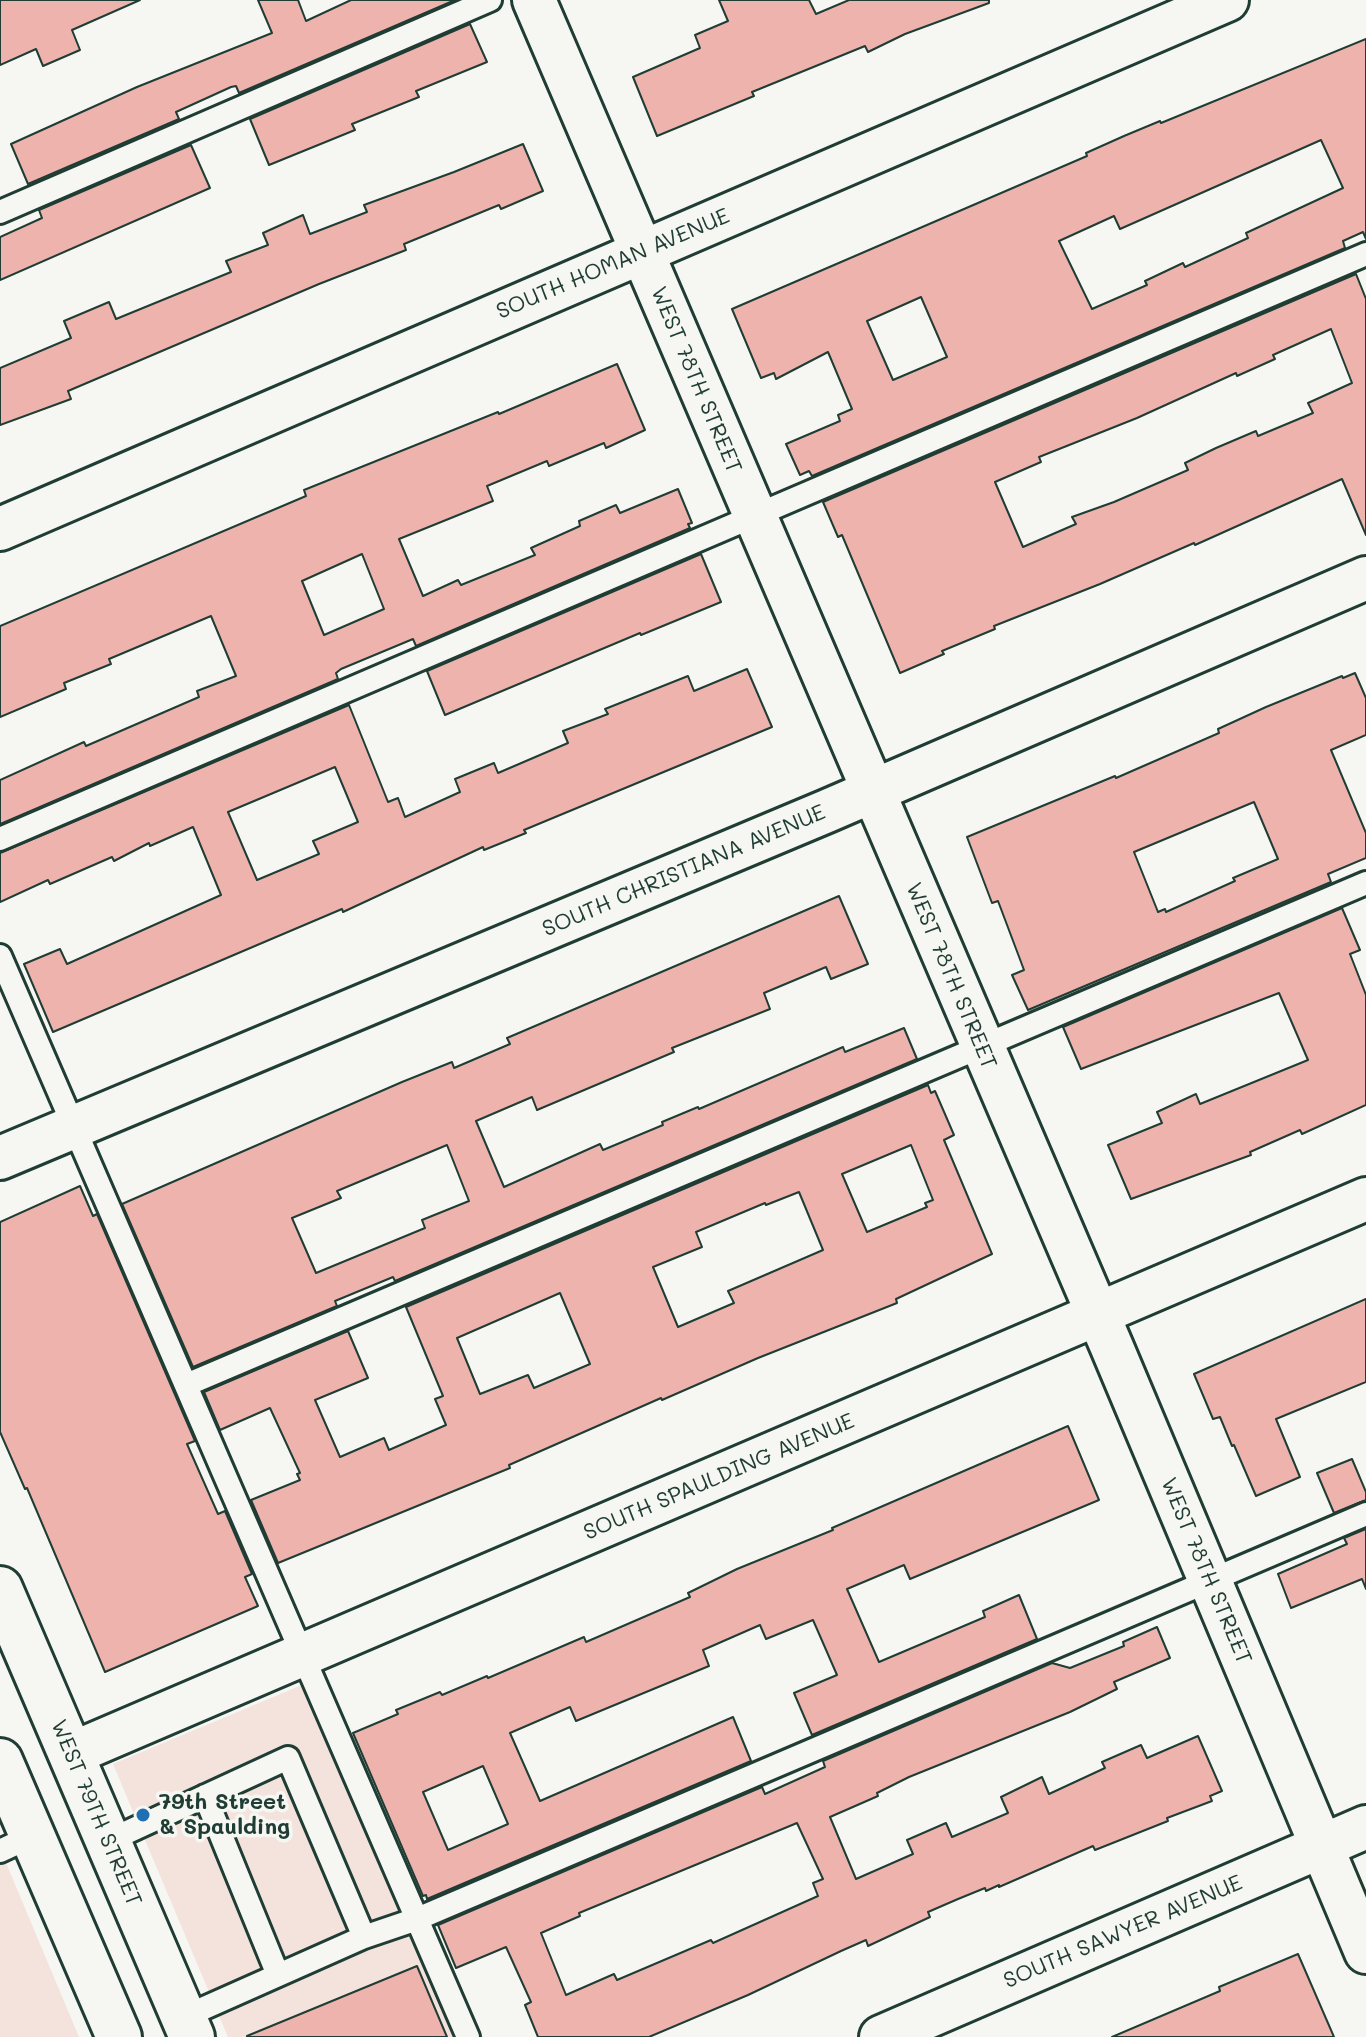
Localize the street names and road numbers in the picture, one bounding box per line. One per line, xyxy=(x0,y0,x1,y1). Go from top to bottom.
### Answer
street label: SOUTH HOMAN AVENUE xyxy=(492,203,734,325)
street label: WEST 78TH STREET xyxy=(645,283,747,477)
street label: SOUTH CHRISTIANA AVENUE xyxy=(539,799,829,943)
street label: WEST 78TH STREET xyxy=(900,879,1002,1073)
street label: SOUTH SPAULDING AVENUE xyxy=(580,1408,858,1546)
street label: WEST 78TH STREET xyxy=(1155,1474,1257,1668)
street label: WEST 79TH STREET xyxy=(45,1716,147,1910)
street label: SOUTH SAWYER AVENUE xyxy=(1000,1870,1246,1994)

